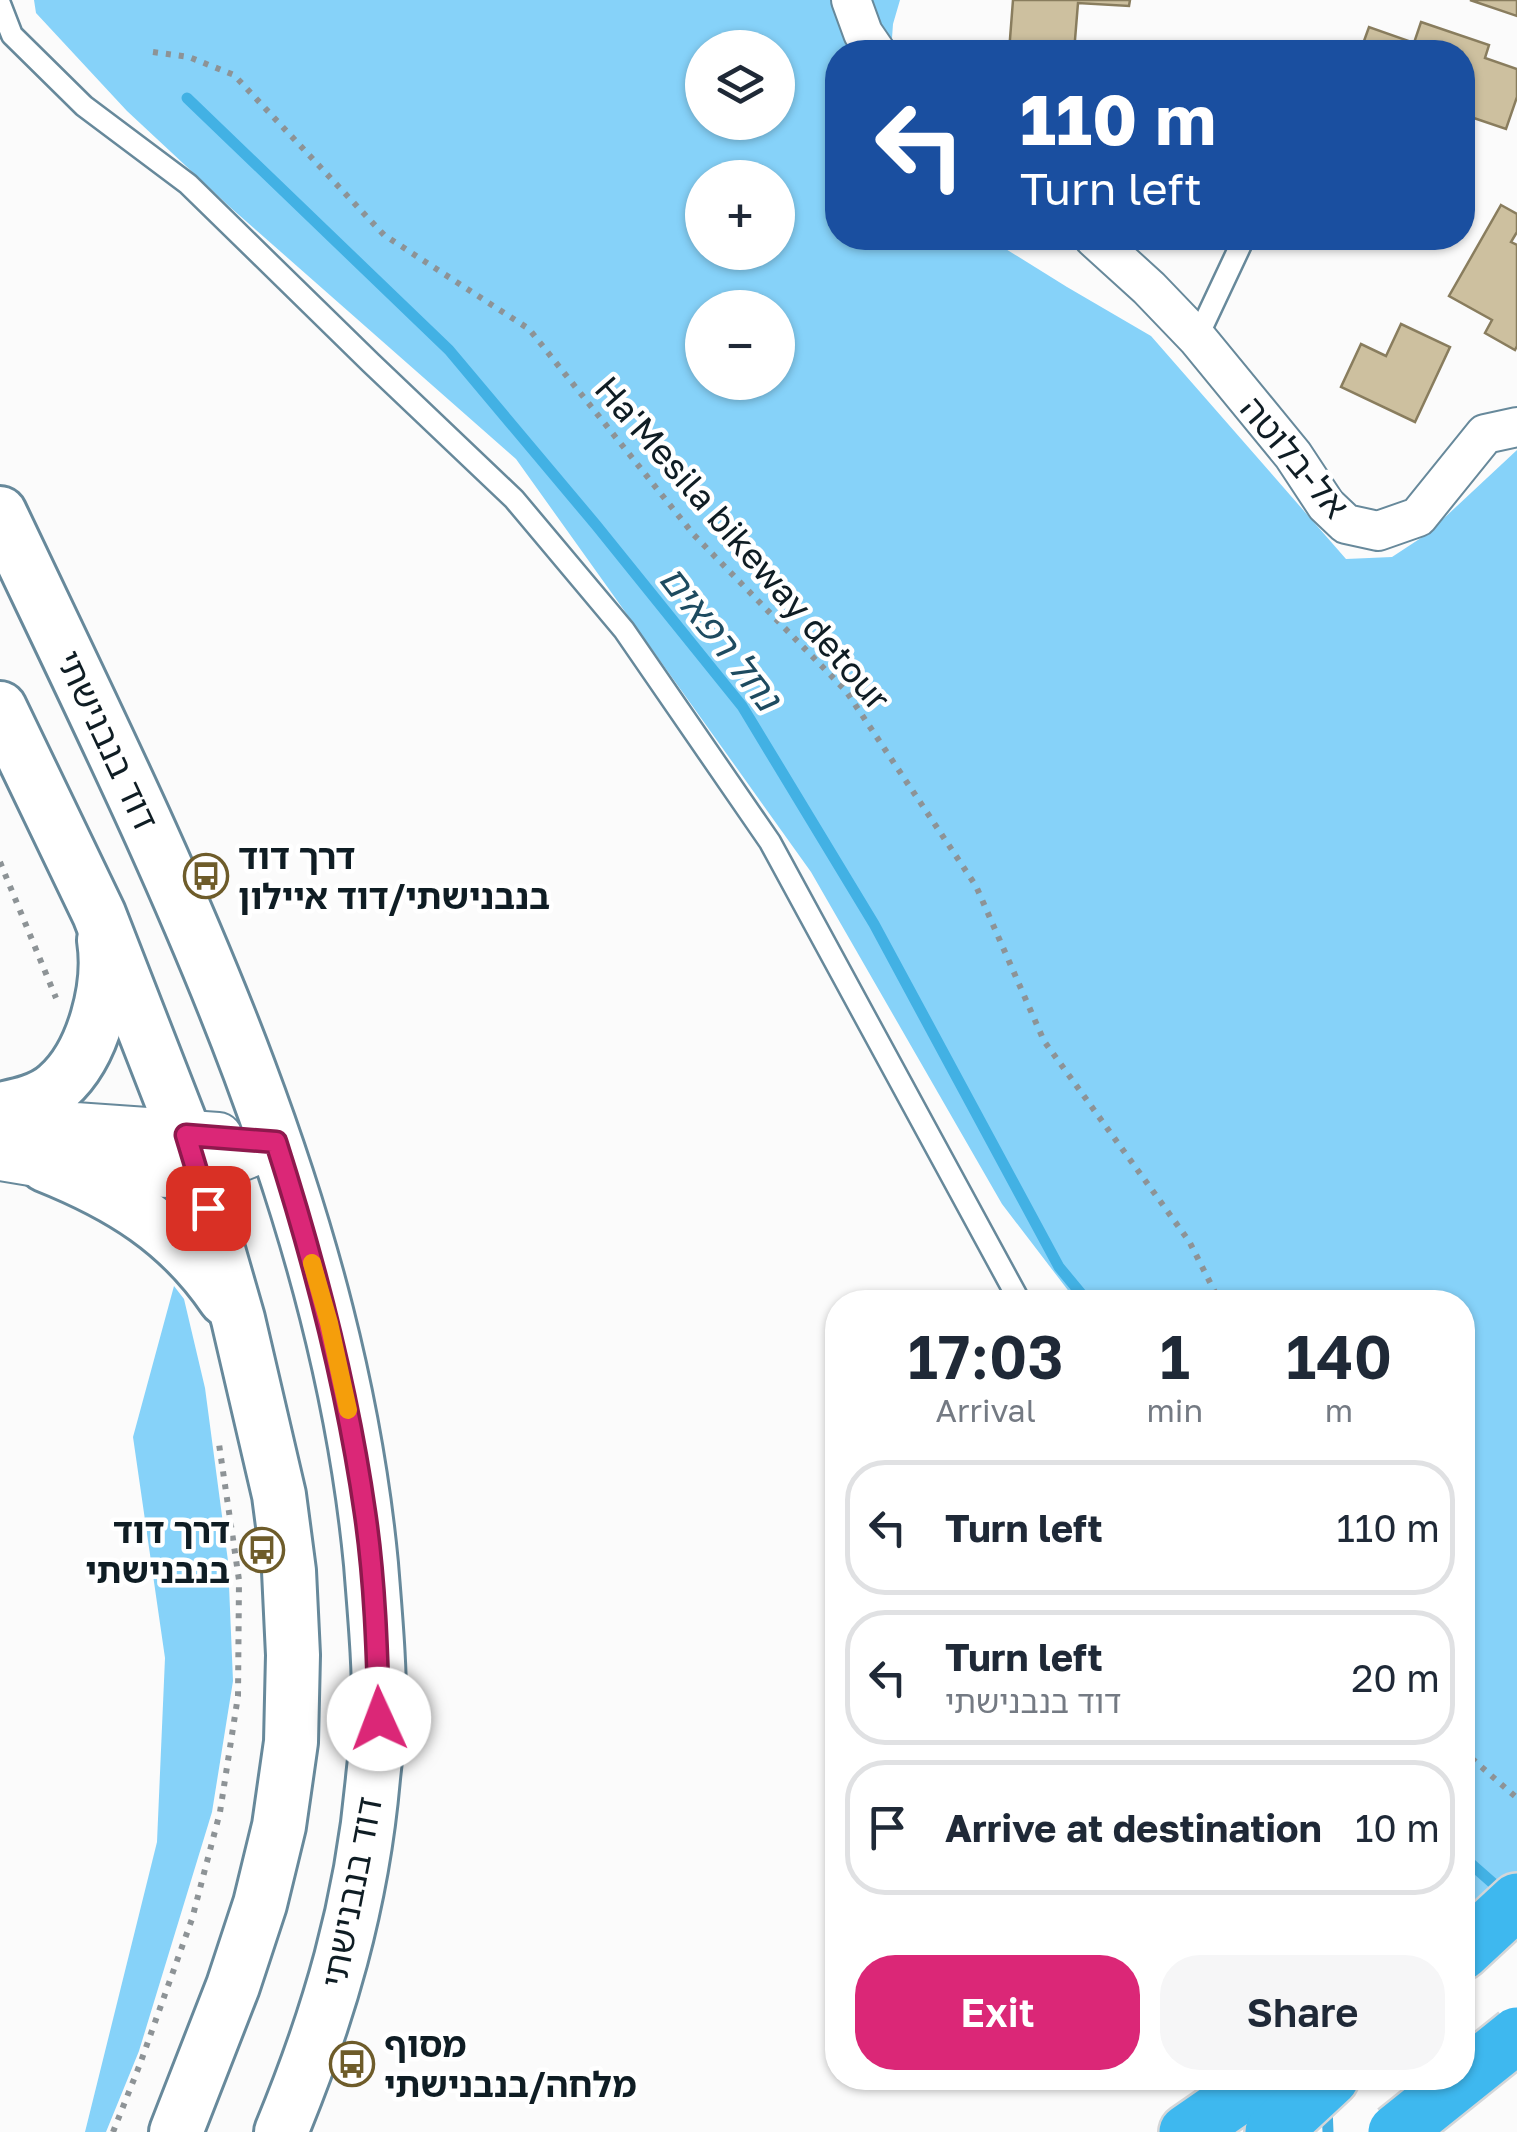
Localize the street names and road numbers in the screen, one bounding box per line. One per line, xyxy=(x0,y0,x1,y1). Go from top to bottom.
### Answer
street label: Ha'Mesila bikeway detour xyxy=(587,368,899,718)
street label: אל-בלוטה xyxy=(1232,388,1358,526)
street label: דוד בנבנישתי xyxy=(48,644,168,836)
street label: דוד בנבנישתי xyxy=(312,1793,390,1991)

